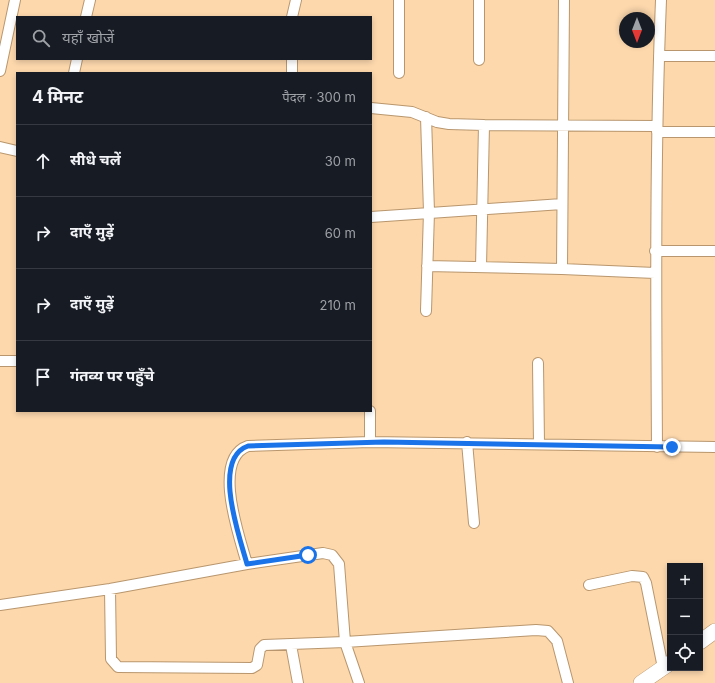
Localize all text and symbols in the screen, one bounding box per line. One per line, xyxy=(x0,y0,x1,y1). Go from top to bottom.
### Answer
north arrow xyxy=(619,12,655,48)
search box xyxy=(16,16,372,60)
icon: search xyxy=(30,27,52,49)
text: यहाँ खोजें xyxy=(62,28,114,47)
text: 4 मिनट xyxy=(32,87,83,107)
text: पैदल · 300 m xyxy=(282,89,356,105)
icon: ahead xyxy=(32,150,54,172)
text: सीधे चलें xyxy=(70,150,121,169)
text: 30 m xyxy=(325,153,356,169)
icon: right xyxy=(32,222,54,244)
text: दाएँ मुड़ें xyxy=(70,222,114,241)
text: 60 m xyxy=(325,225,356,241)
icon: right xyxy=(32,294,54,316)
text: दाएँ मुड़ें xyxy=(70,294,114,313)
text: 210 m xyxy=(320,297,356,313)
icon: arrive xyxy=(32,366,54,388)
text: गंतव्य पर पहुँचे xyxy=(70,366,154,385)
route end xyxy=(663,438,681,456)
route start xyxy=(299,546,317,564)
map controls xyxy=(667,563,703,671)
button: + xyxy=(667,563,703,599)
button: − xyxy=(667,599,703,635)
button: locate xyxy=(667,635,703,671)

